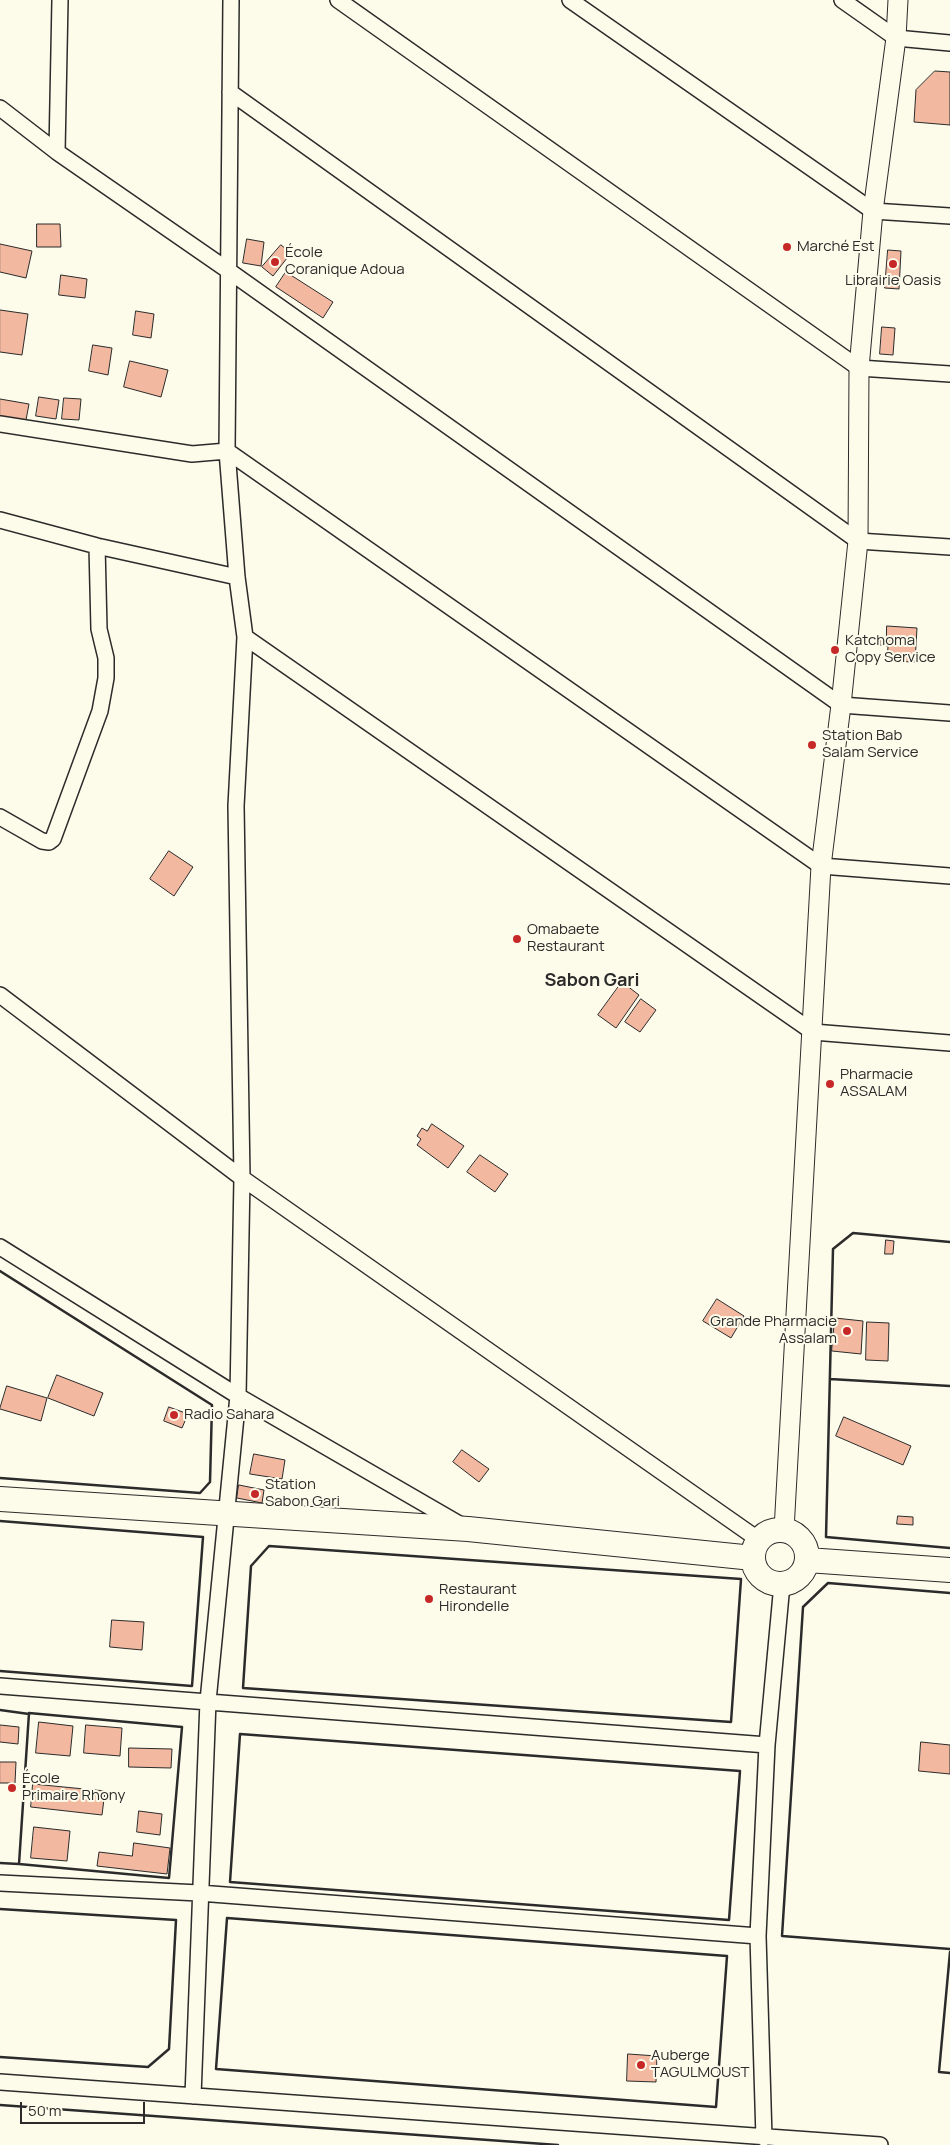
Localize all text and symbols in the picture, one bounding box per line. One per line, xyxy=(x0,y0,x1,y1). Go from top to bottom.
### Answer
place label: Marché Est xyxy=(797,238,875,256)
marker: Marché Est xyxy=(781,241,793,253)
place label: École Coranique Adoua xyxy=(285,244,405,279)
marker: École Coranique Adoua xyxy=(269,256,281,268)
marker: Librairie Oasis xyxy=(887,258,899,270)
place label: Librairie Oasis xyxy=(845,272,941,290)
place label: Katchoma Copy Service xyxy=(845,632,935,667)
marker: Katchoma Copy Service xyxy=(829,644,841,656)
place label: Station Bab Salam Service xyxy=(822,727,919,762)
marker: Station Bab Salam Service xyxy=(806,739,818,751)
place label: Omabaete Restaurant xyxy=(527,921,605,956)
marker: Omabaete Restaurant xyxy=(511,933,523,945)
district label: Sabon Gari xyxy=(544,970,640,992)
place label: Pharmacie ASSALAM xyxy=(840,1066,913,1101)
marker: Pharmacie ASSALAM xyxy=(824,1078,836,1090)
place label: Grande Pharmacie Assalam xyxy=(710,1313,837,1348)
marker: Grande Pharmacie Assalam xyxy=(841,1325,853,1337)
place label: Radio Sahara xyxy=(184,1406,274,1424)
marker: Radio Sahara xyxy=(168,1409,180,1421)
place label: Station Sabon Gari xyxy=(265,1476,340,1511)
marker: Station Sabon Gari xyxy=(249,1488,261,1500)
place label: Restaurant Hirondelle xyxy=(439,1581,517,1616)
marker: Restaurant Hirondelle xyxy=(423,1593,435,1605)
place label: École Primaire Rhony xyxy=(22,1770,125,1805)
marker: École Primaire Rhony xyxy=(6,1782,18,1794)
place label: Auberge TAGULMOUST xyxy=(651,2047,749,2082)
marker: Auberge TAGULMOUST xyxy=(635,2059,647,2071)
scale bar xyxy=(22,2092,148,2124)
text: 50 m xyxy=(28,2100,62,2121)

